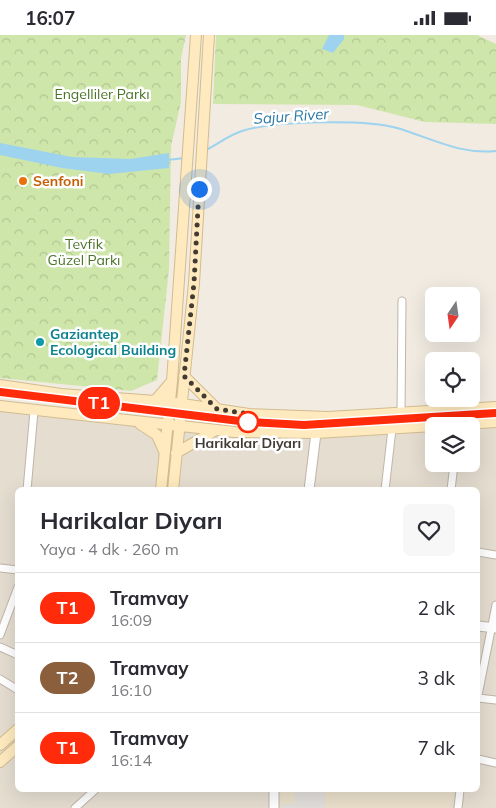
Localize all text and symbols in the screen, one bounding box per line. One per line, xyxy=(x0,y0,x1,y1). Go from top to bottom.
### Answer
text: 16:07 xyxy=(25,6,75,30)
park label: Engelliler Parkı xyxy=(54,85,150,103)
water label: Sajur River xyxy=(253,104,330,128)
place label: Senfoni xyxy=(33,172,84,190)
marker: Senfoni xyxy=(17,175,29,187)
your location xyxy=(187,177,212,202)
park label: Tevfik Güzel Parkı xyxy=(48,235,120,269)
north arrow xyxy=(425,287,480,343)
map controls xyxy=(425,287,480,472)
place label: Gaziantep Ecological Building xyxy=(50,325,176,359)
marker: Gaziantep Ecological Building xyxy=(34,336,46,348)
button: locate xyxy=(425,352,480,407)
line badge: T1 xyxy=(76,387,122,419)
text: T1 xyxy=(88,391,110,414)
marker: Harikalar Diyarı xyxy=(237,411,259,433)
button: layers xyxy=(425,417,480,472)
place label: Harikalar Diyarı xyxy=(195,434,301,452)
button: heart xyxy=(403,504,455,556)
text: Harikalar Diyarı xyxy=(40,505,222,535)
text: Yaya · 4 dk · 260 m xyxy=(40,539,179,559)
text: Tramvay xyxy=(110,586,189,610)
text: T1 xyxy=(57,596,78,619)
text: 2 dk xyxy=(417,596,455,620)
text: 16:09 xyxy=(110,610,152,630)
text: Tramvay xyxy=(110,656,189,680)
text: T2 xyxy=(57,666,78,689)
text: 3 dk xyxy=(417,666,455,690)
text: 16:10 xyxy=(110,680,152,700)
text: Tramvay xyxy=(110,726,189,750)
text: T1 xyxy=(57,736,78,759)
text: 7 dk xyxy=(417,736,455,760)
text: 16:14 xyxy=(110,750,152,770)

